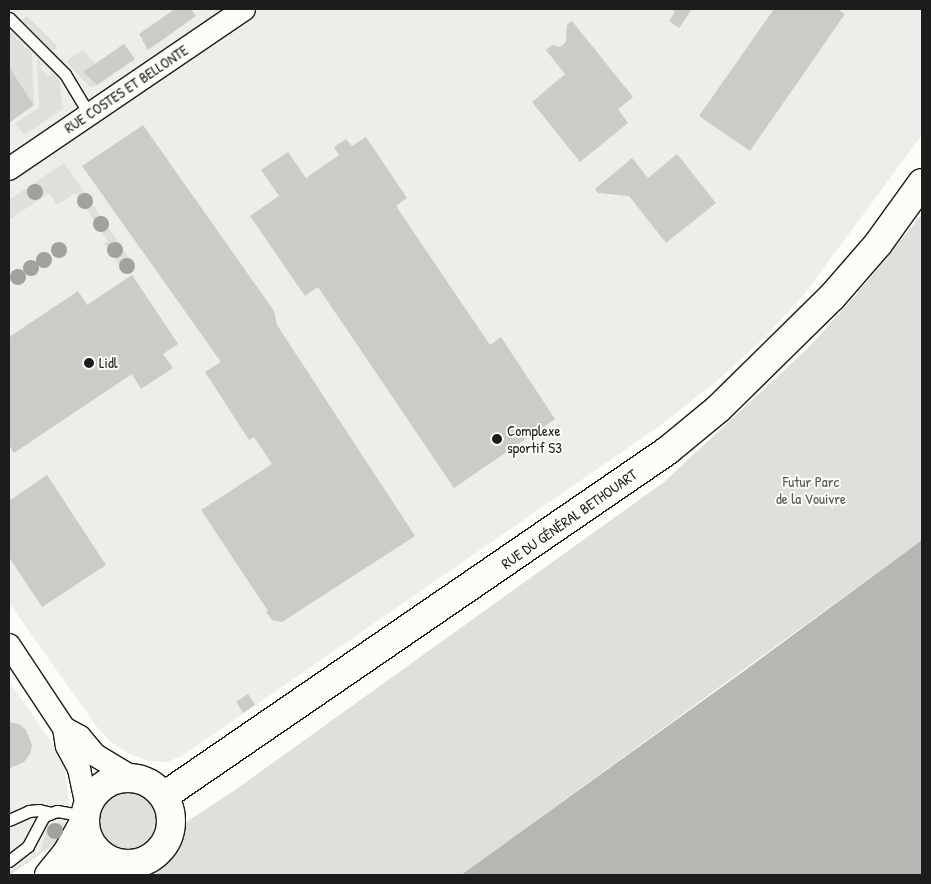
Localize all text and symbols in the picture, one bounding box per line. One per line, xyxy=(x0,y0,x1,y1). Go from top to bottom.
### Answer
street label: RUE COSTES ET BELLONTE xyxy=(61,41,191,137)
place label: Lidl xyxy=(99,354,118,372)
marker: Lidl xyxy=(83,357,95,369)
place label: Complexe sportif S3 xyxy=(507,421,562,456)
marker: Complexe sportif S3 xyxy=(491,433,503,445)
street label: RUE DU GÉNÉRAL BETHOUART xyxy=(498,465,640,573)
park label: Futur Parc de la Vouivre xyxy=(776,472,846,507)

